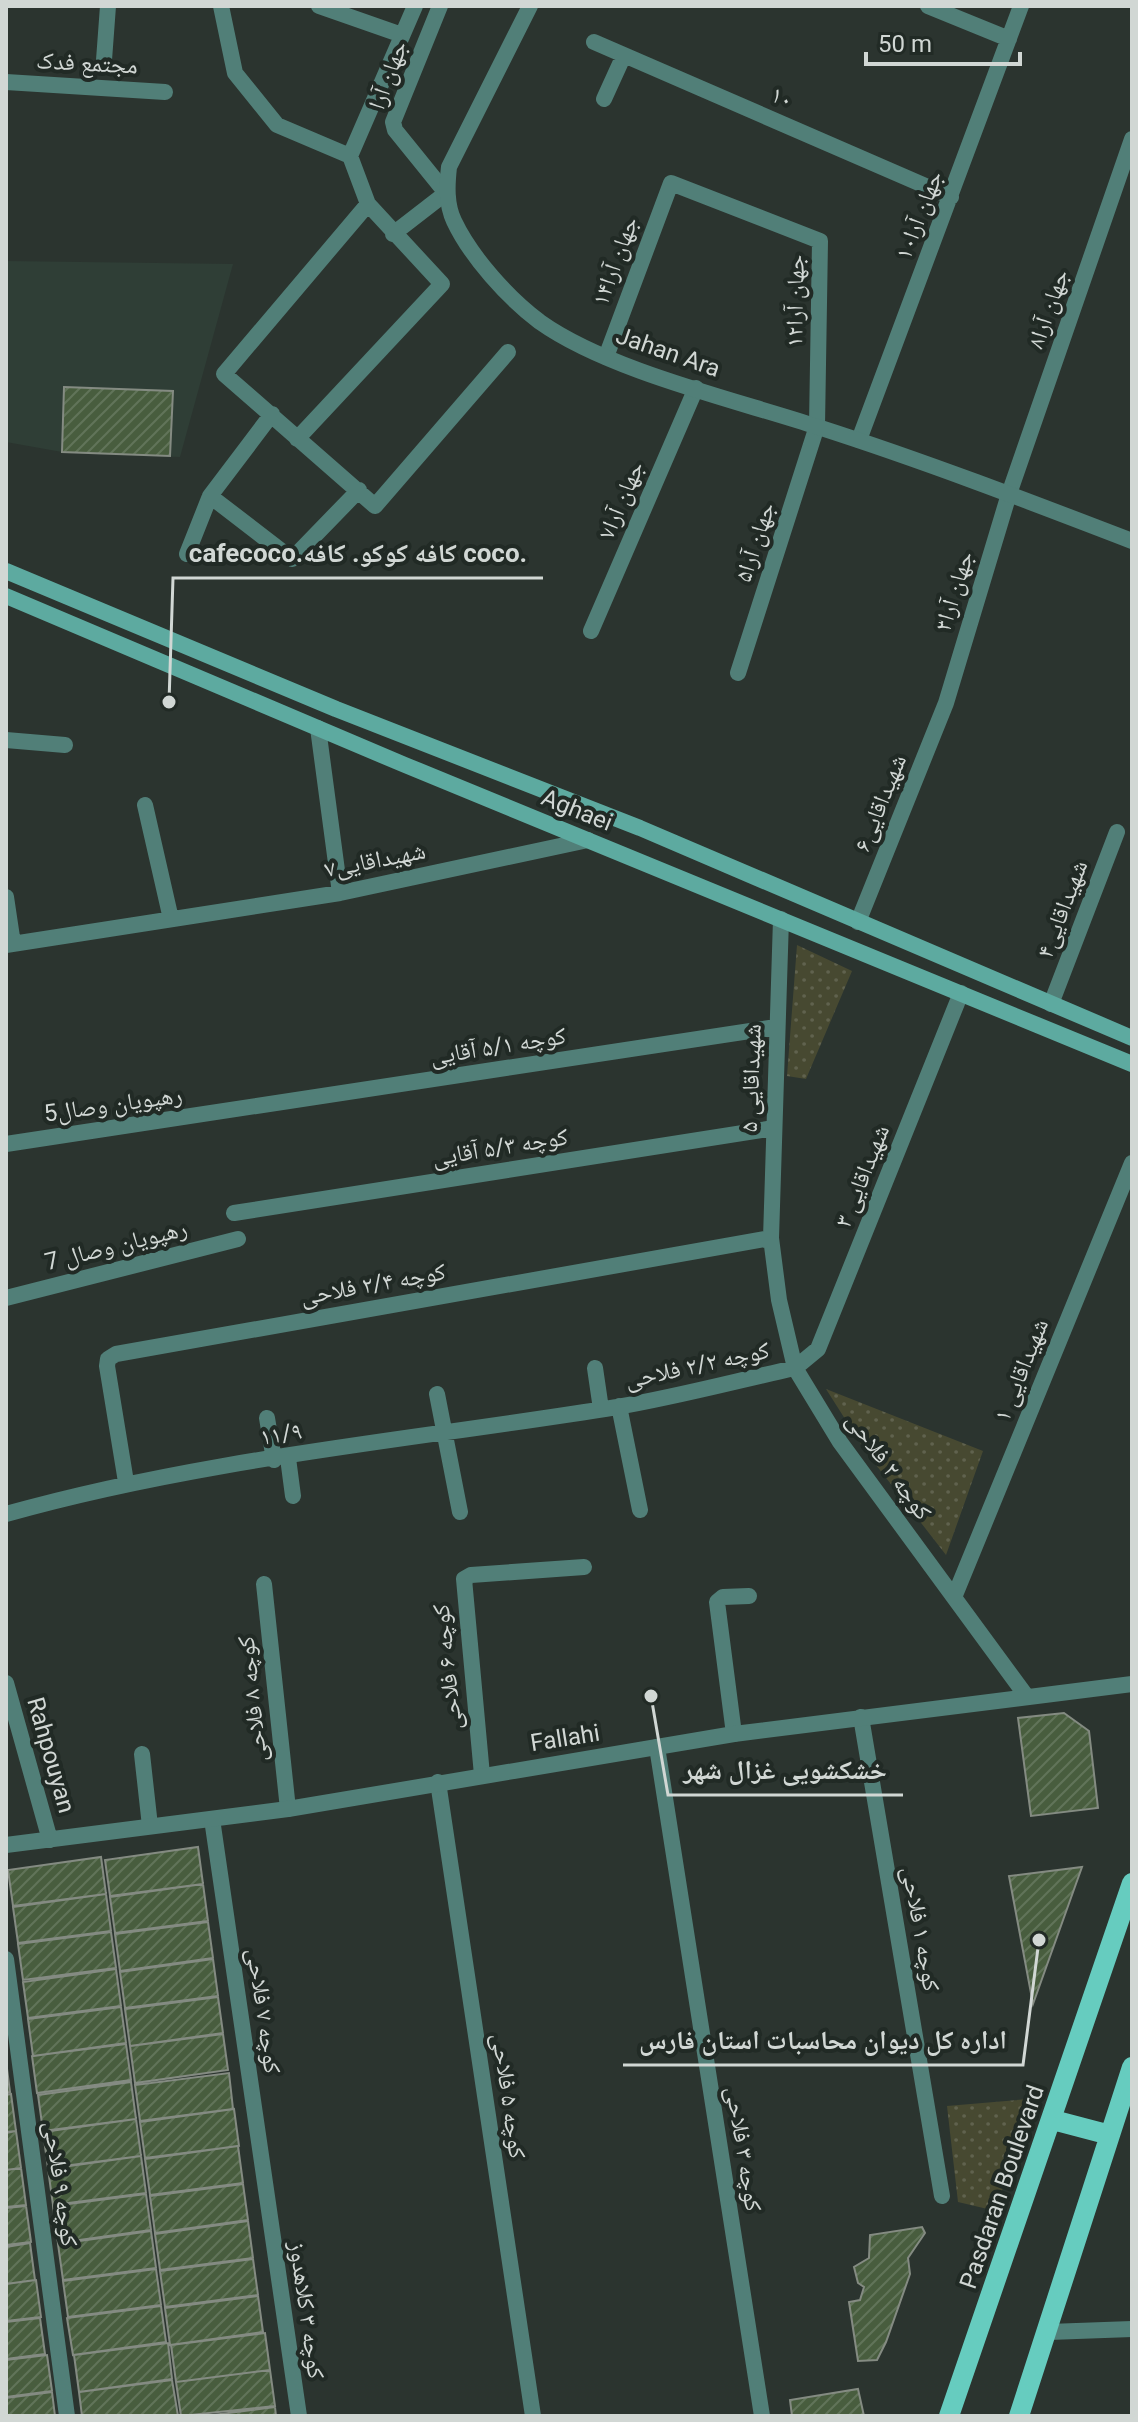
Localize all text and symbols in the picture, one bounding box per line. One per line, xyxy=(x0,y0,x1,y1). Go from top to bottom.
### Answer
scale bar xyxy=(866,16,1020,66)
text: 50 m xyxy=(878,30,932,58)
street label: جهان آرا xyxy=(363,37,413,113)
street label: مجتمع فدک xyxy=(35,46,138,81)
street label: ۱۰ xyxy=(767,80,797,114)
street label: جهان آرا۱۰ xyxy=(889,167,949,263)
street label: جهان آرا۱۴ xyxy=(586,213,644,309)
street label: جهان آرا۱۲ xyxy=(780,254,810,348)
street label: جهان آرا۸ xyxy=(1021,266,1075,352)
street label: Jahan Ara xyxy=(612,321,724,383)
street label: جهان آرا۷ xyxy=(592,457,650,543)
street label: جهان آرا۵ xyxy=(729,499,781,585)
callout: cafecoco.کافه کوکو. کافه coco. xyxy=(173,528,543,578)
text: cafecoco.کافه کوکو. کافه coco. xyxy=(189,538,527,568)
street label: جهان آرا۳ xyxy=(929,548,979,634)
street label: شهیداقایی۶ xyxy=(848,750,912,856)
street label: Aghaei xyxy=(537,783,617,837)
street label: شهیداقایی۷ xyxy=(322,836,428,884)
street label: شهیداقایی۴ xyxy=(1031,856,1093,962)
street label: کوچه ۵/۱ آقایی xyxy=(428,1021,568,1071)
street label: ۵ شهیداقایی xyxy=(735,1023,767,1133)
street label: رهپویان وصال5 xyxy=(42,1080,184,1128)
street label: ۳ شهیداقایی xyxy=(829,1121,895,1231)
street label: کوچه ۵/۳ آقایی xyxy=(430,1122,570,1172)
street label: 7 رهپویان وصال xyxy=(42,1214,190,1276)
street label: کوچه ۲/۴ فلاحی xyxy=(298,1257,448,1311)
street label: ۱ شهیداقایی xyxy=(988,1315,1054,1425)
street label: کوچه ۲/۲ فلاحی xyxy=(622,1336,772,1394)
street label: کوچه ۲ فلاحی xyxy=(841,1407,938,1525)
street label: ۱۱/۹ xyxy=(258,1417,304,1451)
street label: کوچه ۶ فلاحی xyxy=(426,1603,468,1731)
street label: کوچه ۸ فلاحی xyxy=(231,1635,273,1763)
street label: Rahpouyan xyxy=(21,1694,81,1816)
street label: Fallahi xyxy=(528,1719,602,1757)
callout: خشکشویی غزال شهر xyxy=(668,1745,903,1795)
text: خشکشویی غزال شهر xyxy=(682,1755,887,1786)
street label: کوچه ۱ فلاحی xyxy=(896,1864,946,1994)
street label: کوچه ۷ فلاحی xyxy=(241,1946,287,2076)
callout: اداره کل دیوان محاسبات استان فارس xyxy=(623,2015,1023,2065)
text: اداره کل دیوان محاسبات استان فارس xyxy=(639,2025,1007,2056)
street label: کوچه ۵ فلاحی xyxy=(486,2031,532,2161)
street label: Pasdaran Boulevard xyxy=(954,2082,1050,2292)
street label: کوچه ۳ فلاحی xyxy=(720,2084,768,2214)
street label: کوچه ۹ فلاحی xyxy=(38,2119,84,2249)
street label: کوچه ۳ کلاهدوز xyxy=(283,2238,331,2381)

